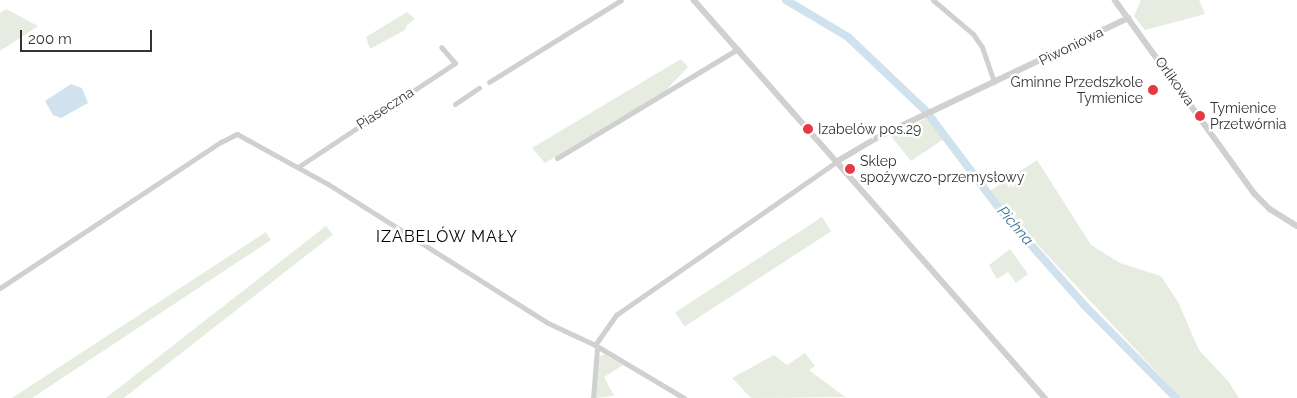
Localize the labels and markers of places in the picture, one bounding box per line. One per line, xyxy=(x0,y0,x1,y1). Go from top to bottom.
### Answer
place label: Gminne Przedszkole Tymienice xyxy=(1011,74,1143,106)
marker: Gminne Przedszkole Tymienice xyxy=(1147,84,1159,96)
place label: Tymienice Przetwórnia xyxy=(1210,100,1286,132)
marker: Tymienice Przetwórnia xyxy=(1194,110,1206,122)
place label: Izabelów pos.29 xyxy=(818,121,922,137)
marker: Izabelów pos.29 xyxy=(802,123,814,135)
place label: Sklep spożywczo-przemysłowy xyxy=(860,153,1024,186)
marker: Sklep spożywczo-przemysłowy xyxy=(844,163,856,175)

